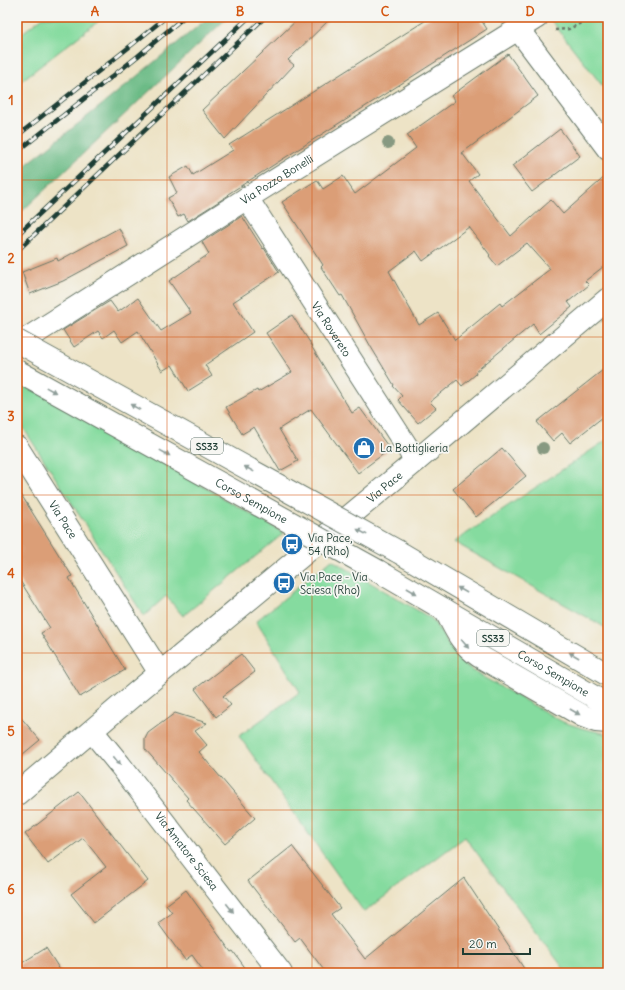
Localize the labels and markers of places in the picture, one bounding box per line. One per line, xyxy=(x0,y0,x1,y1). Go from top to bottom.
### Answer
shop icon: La Bottiglieria xyxy=(351,435,377,461)
place label: La Bottiglieria xyxy=(380,441,448,455)
bus stop icon: Via Pace, 54 (Rho) xyxy=(279,531,305,557)
place label: Via Pace, 54 (Rho) xyxy=(308,531,352,558)
bus stop icon: Via Pace - Via Sciesa (Rho) xyxy=(271,570,297,596)
place label: Via Pace - Via Sciesa (Rho) xyxy=(300,570,368,597)

